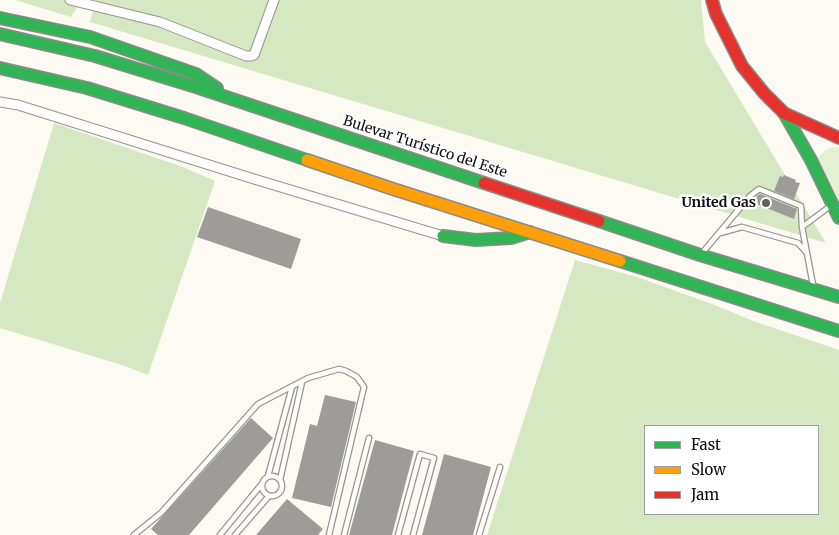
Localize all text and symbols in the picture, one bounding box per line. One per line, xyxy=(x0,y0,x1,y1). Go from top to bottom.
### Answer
street label: Bulevar Turístico del Este xyxy=(341,113,509,181)
place label: United Gas xyxy=(682,195,756,211)
marker: United Gas xyxy=(760,197,772,209)
legend xyxy=(644,425,819,515)
text: Fast xyxy=(691,435,721,454)
text: Slow xyxy=(691,460,726,479)
text: Jam xyxy=(691,485,719,504)

